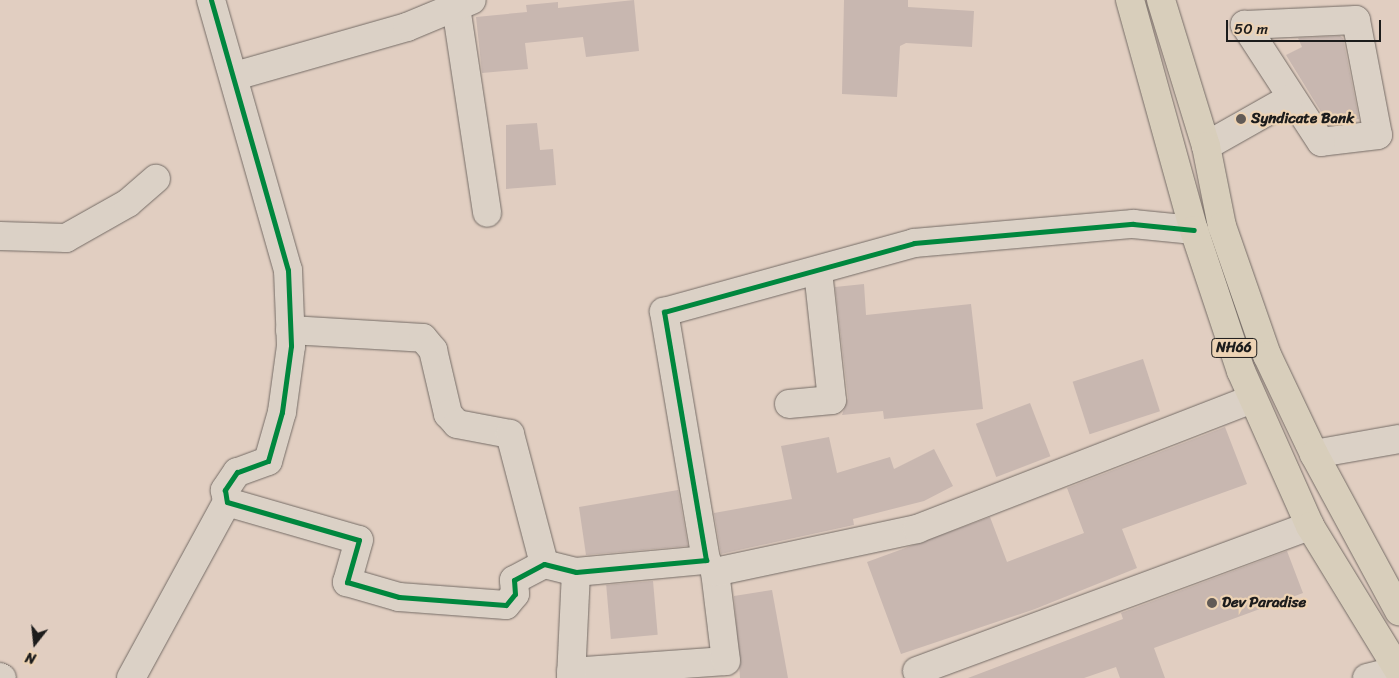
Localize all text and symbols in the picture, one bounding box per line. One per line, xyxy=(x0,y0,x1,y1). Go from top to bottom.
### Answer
scale bar xyxy=(1229,10,1384,42)
text: 50 m xyxy=(1234,16,1268,42)
place label: Syndicate Bank xyxy=(1251,110,1354,128)
marker: Syndicate Bank xyxy=(1235,113,1247,125)
road number: NH66 xyxy=(1210,336,1258,359)
place label: Dev Paradise xyxy=(1222,594,1306,612)
marker: Dev Paradise xyxy=(1206,597,1218,609)
north arrow xyxy=(10,618,60,668)
text: N xyxy=(23,645,39,671)

